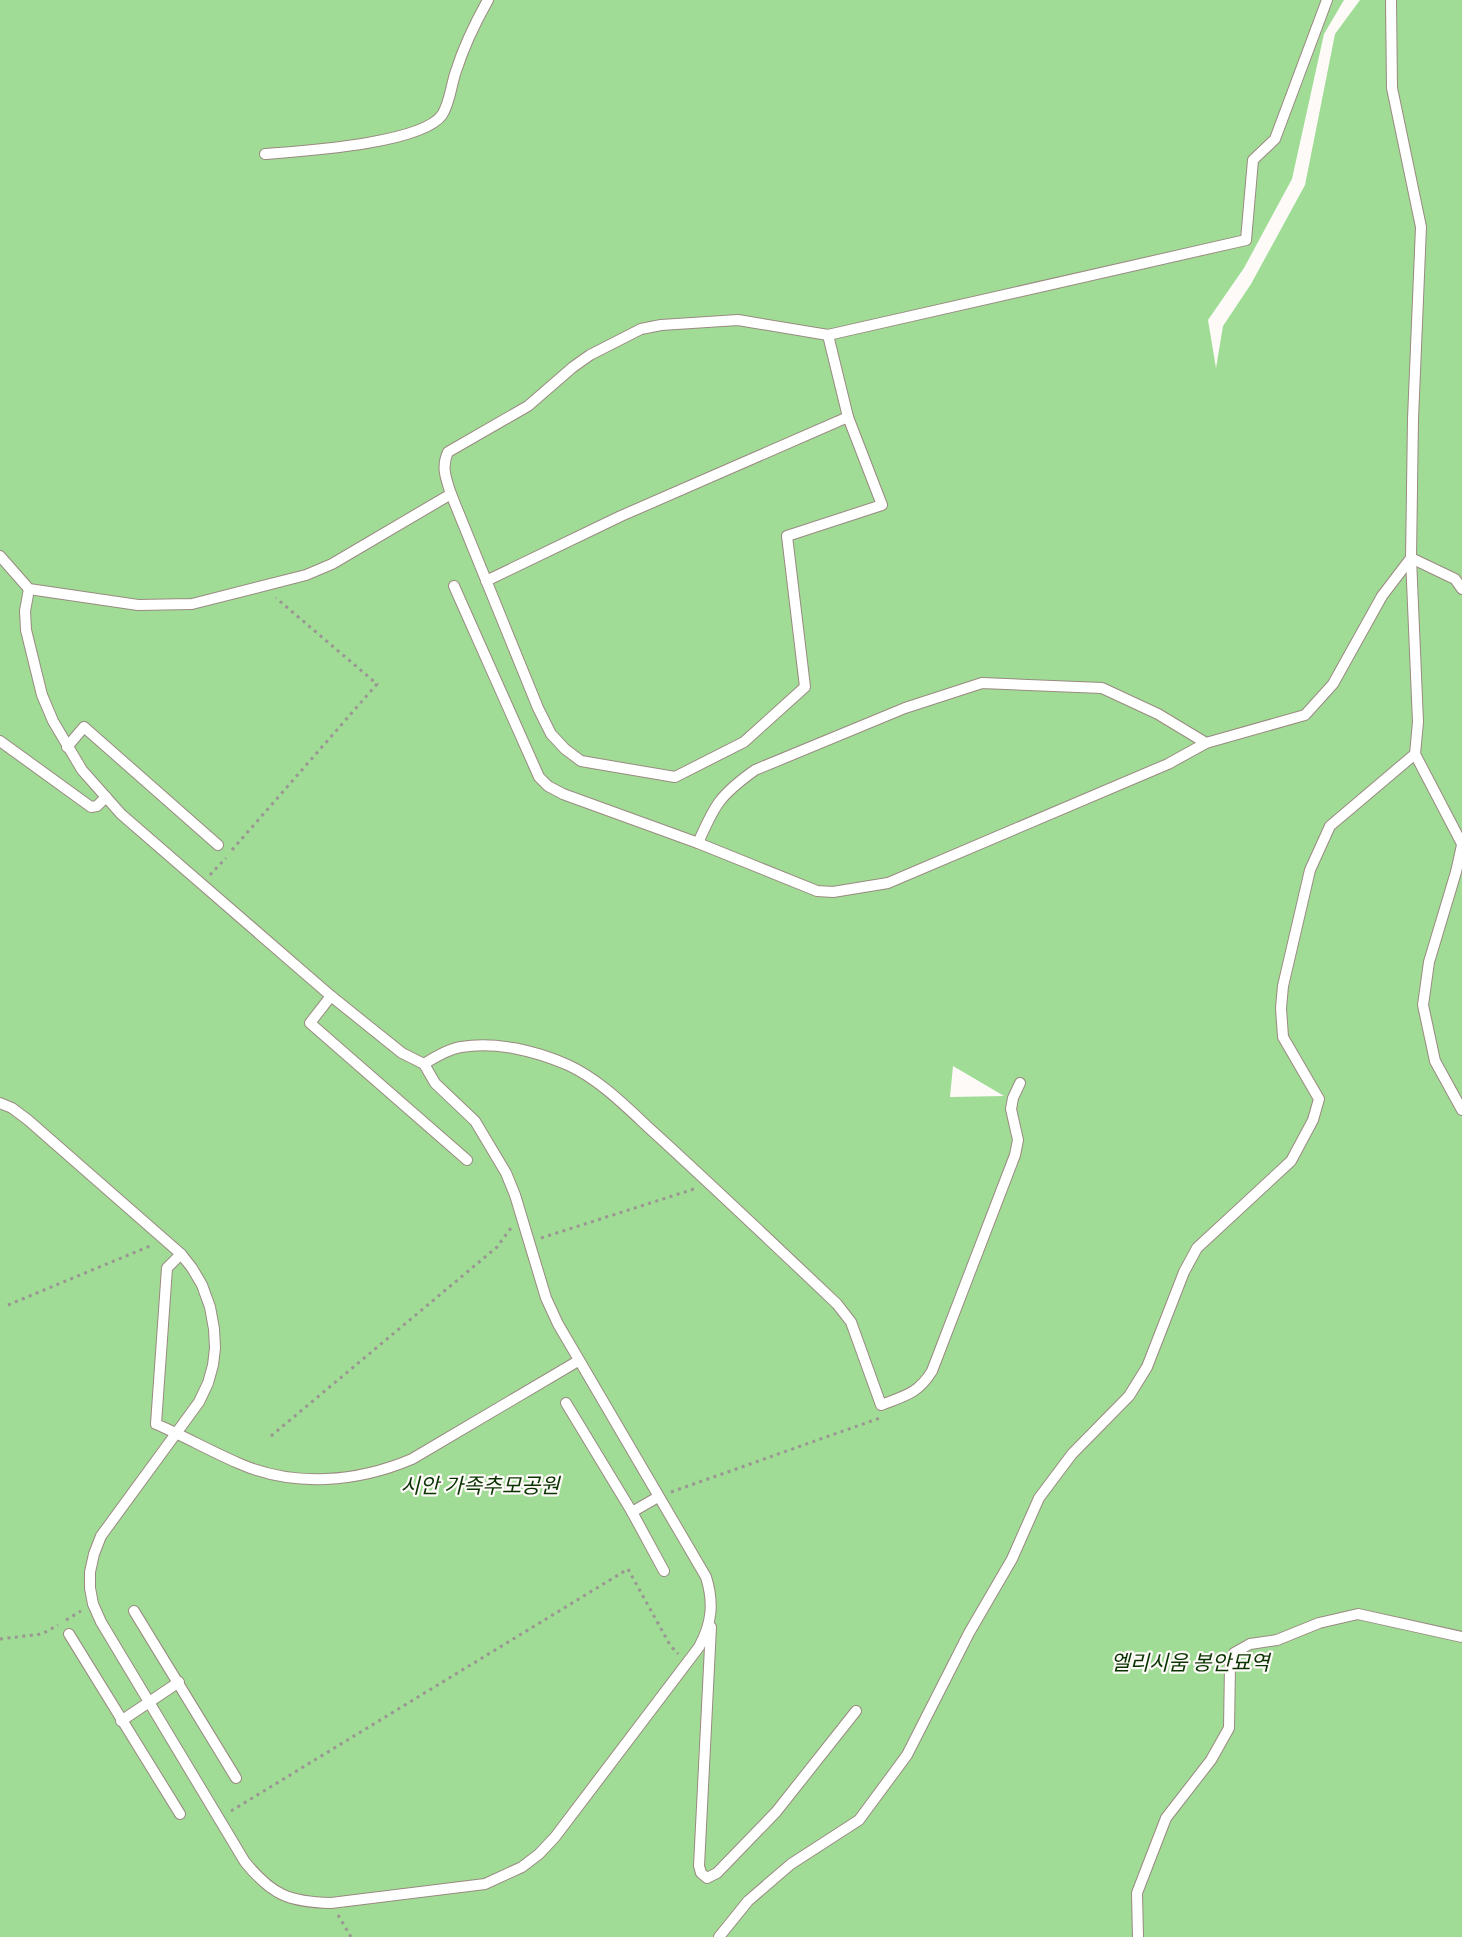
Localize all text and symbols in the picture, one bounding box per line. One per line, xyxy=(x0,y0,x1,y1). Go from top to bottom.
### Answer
park label: 시안 가족추모공원 xyxy=(400,1473,561,1498)
park label: 엘리시움 봉안묘역 xyxy=(1110,1650,1272,1675)

